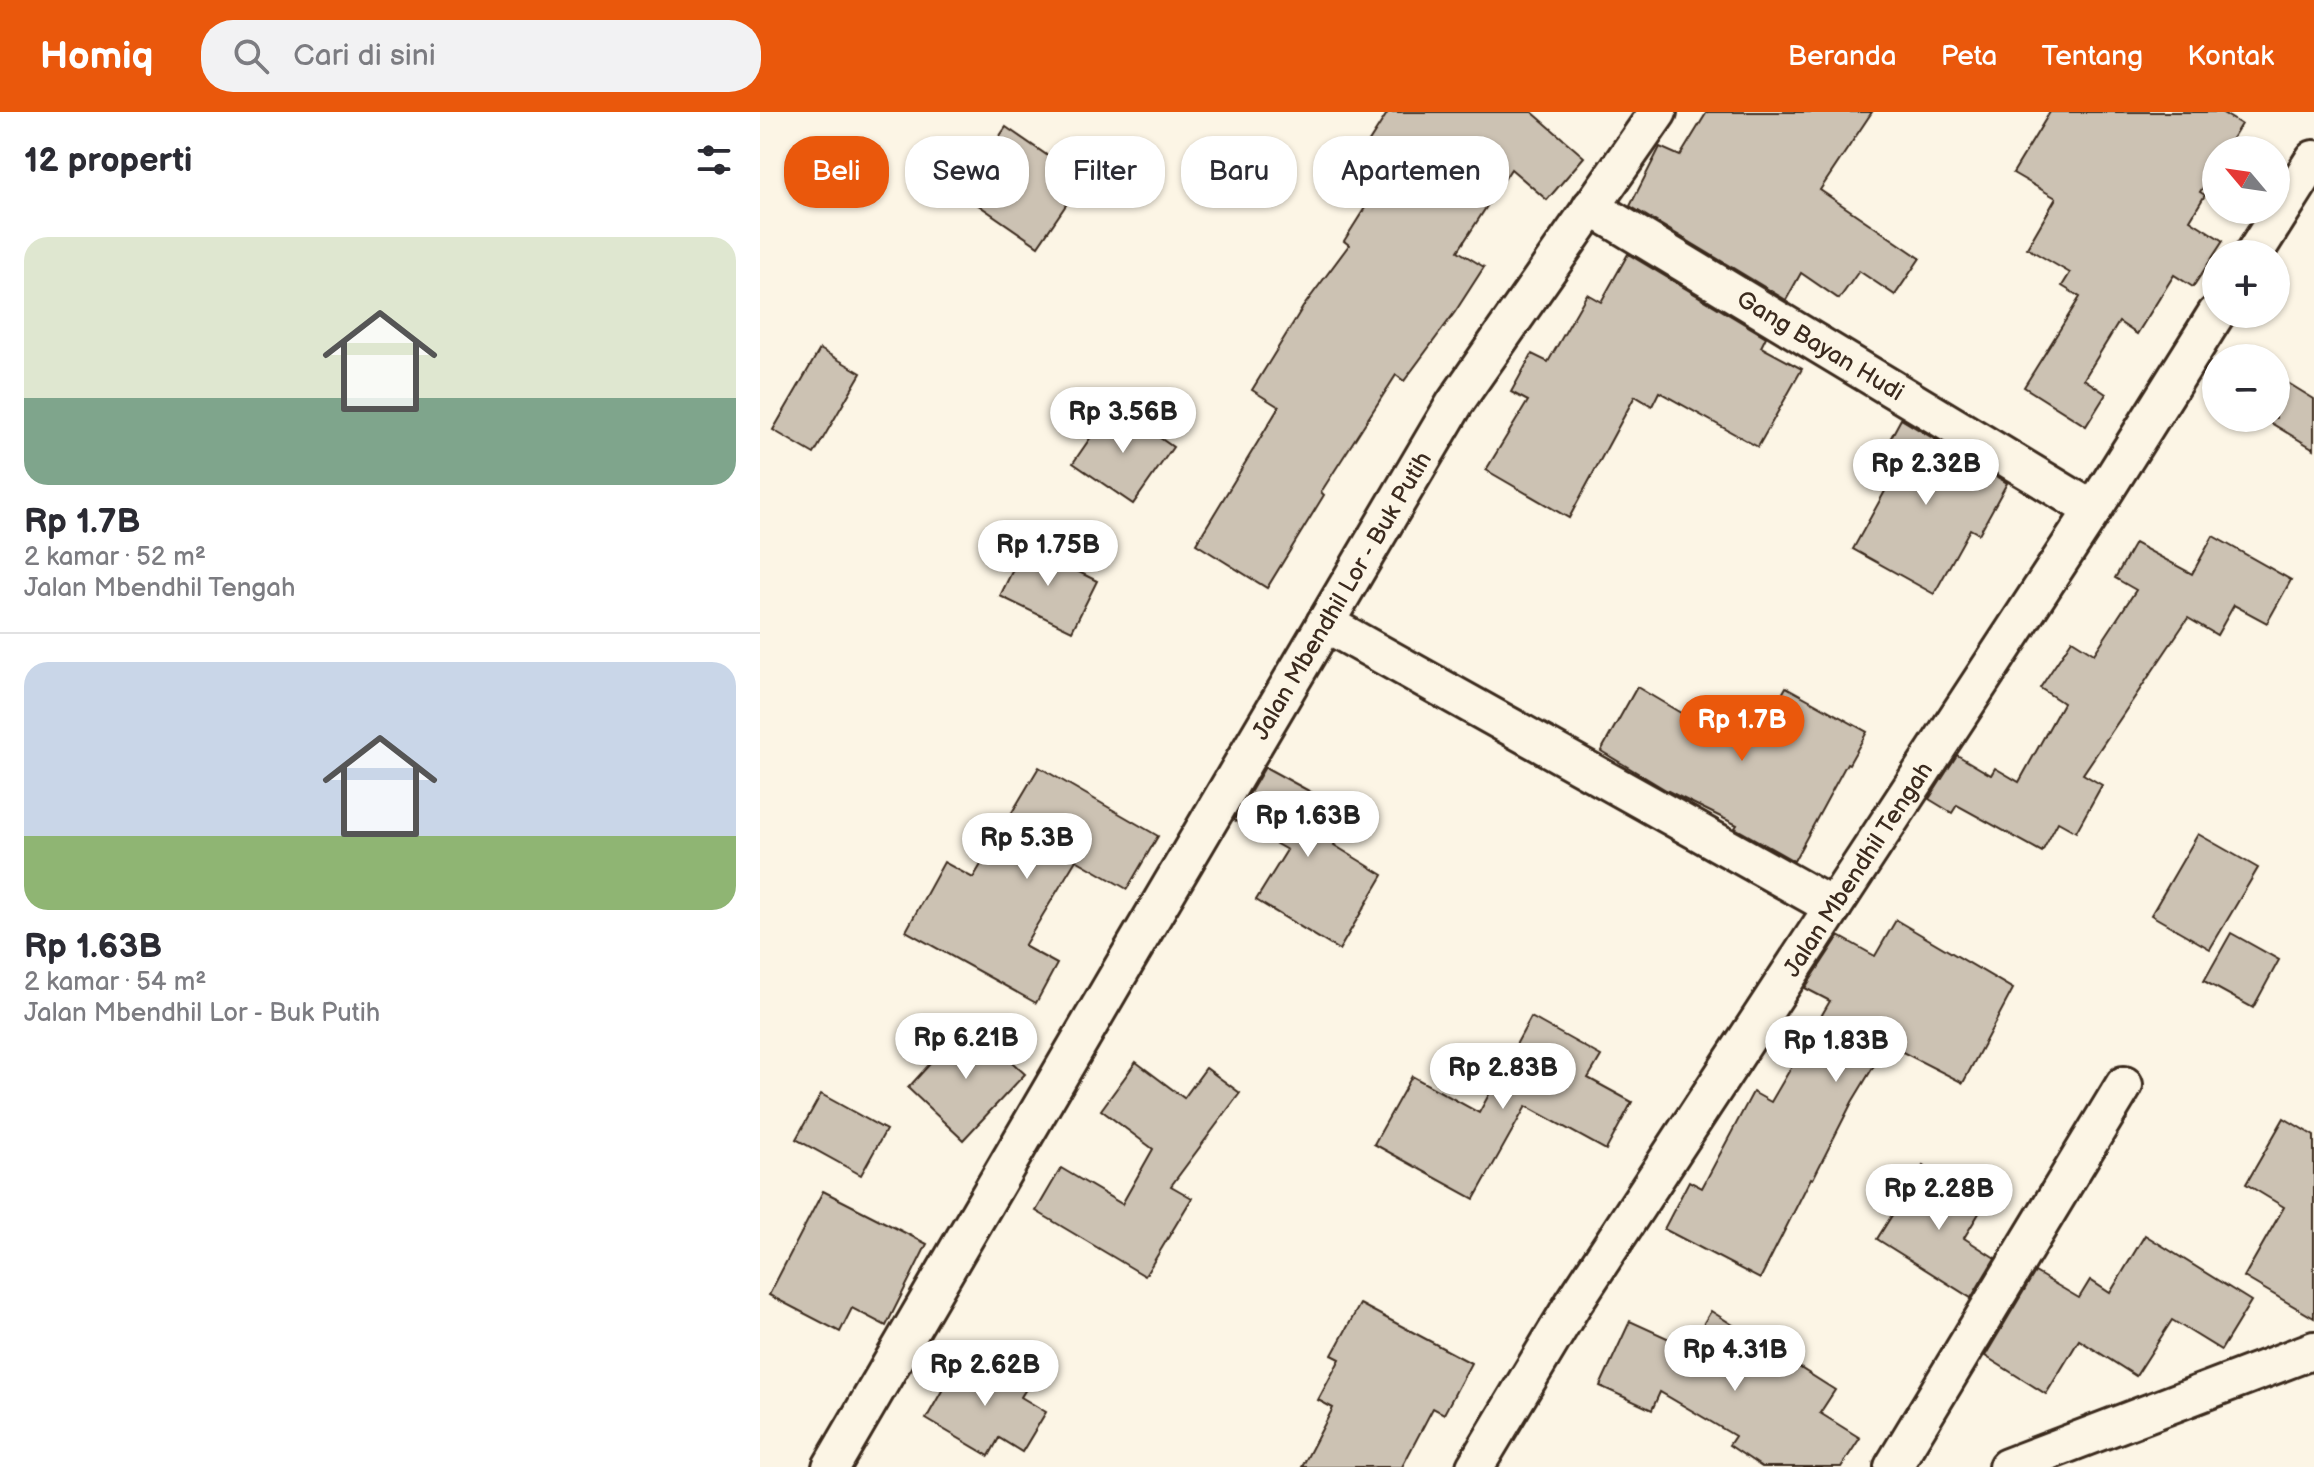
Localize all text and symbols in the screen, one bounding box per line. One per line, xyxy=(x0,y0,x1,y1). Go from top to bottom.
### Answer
search box xyxy=(201,20,761,92)
text: Homiq xyxy=(40,34,153,79)
icon: search xyxy=(229,34,273,78)
text: Cari di sini xyxy=(293,38,436,74)
text: Beranda xyxy=(1788,40,1897,73)
text: Peta xyxy=(1941,40,1997,73)
text: Tentang xyxy=(2041,40,2143,73)
text: Kontak xyxy=(2187,40,2274,73)
chip: Beli xyxy=(784,136,889,208)
chip: Sewa xyxy=(905,136,1029,208)
chip: Filter xyxy=(1045,136,1165,208)
chip: Baru xyxy=(1181,136,1297,208)
chip: Apartemen xyxy=(1313,136,1509,208)
north arrow xyxy=(2202,136,2290,224)
map controls xyxy=(2202,136,2290,432)
icon: filters xyxy=(692,138,736,182)
text: 12 properti xyxy=(24,140,192,181)
button: + xyxy=(2202,240,2290,328)
street label: Gang Bayan Hudi xyxy=(1732,284,1909,407)
icon: home xyxy=(308,289,452,433)
button: − xyxy=(2202,344,2290,432)
pin: Rp 3.56B xyxy=(1040,387,1206,455)
text: Rp 3.56B xyxy=(1068,397,1178,428)
pin: Rp 2.32B xyxy=(1843,439,2009,507)
street label: Jalan Mbendhil Lor - Buk Putih xyxy=(1246,446,1438,745)
text: Rp 2.32B xyxy=(1871,449,1981,480)
text: Rp 1.7B xyxy=(24,501,141,542)
pin: Rp 1.75B xyxy=(965,520,1131,588)
text: Rp 1.75B xyxy=(996,530,1100,561)
text: 2 kamar · 52 m² xyxy=(24,542,206,573)
text: Jalan Mbendhil Tengah xyxy=(24,573,295,604)
pin: Rp 1.7B xyxy=(1668,695,1816,763)
text: Rp 1.7B xyxy=(1697,705,1787,736)
icon: home xyxy=(308,714,452,858)
street label: Jalan Mbendhil Tengah xyxy=(1777,756,1939,982)
pin: Rp 1.63B xyxy=(1225,791,1391,859)
text: Rp 1.63B xyxy=(1255,801,1361,832)
pin: Rp 5.3B xyxy=(953,813,1101,881)
text: Rp 5.3B xyxy=(980,823,1074,854)
text: Rp 1.63B xyxy=(24,926,162,967)
text: 2 kamar · 54 m² xyxy=(24,967,206,998)
text: Jalan Mbendhil Lor - Buk Putih xyxy=(24,998,380,1029)
pin: Rp 6.21B xyxy=(883,1013,1049,1081)
pin: Rp 1.83B xyxy=(1753,1016,1919,1084)
text: Rp 6.21B xyxy=(913,1023,1019,1054)
text: Rp 1.83B xyxy=(1783,1026,1889,1057)
pin: Rp 2.83B xyxy=(1420,1043,1586,1111)
text: Rp 2.83B xyxy=(1448,1053,1558,1084)
pin: Rp 2.28B xyxy=(1856,1164,2022,1232)
text: Rp 2.28B xyxy=(1884,1174,1994,1205)
pin: Rp 4.31B xyxy=(1652,1325,1818,1393)
text: Rp 4.31B xyxy=(1682,1335,1788,1366)
pin: Rp 2.62B xyxy=(902,1340,1068,1408)
text: Rp 2.62B xyxy=(930,1350,1040,1381)

